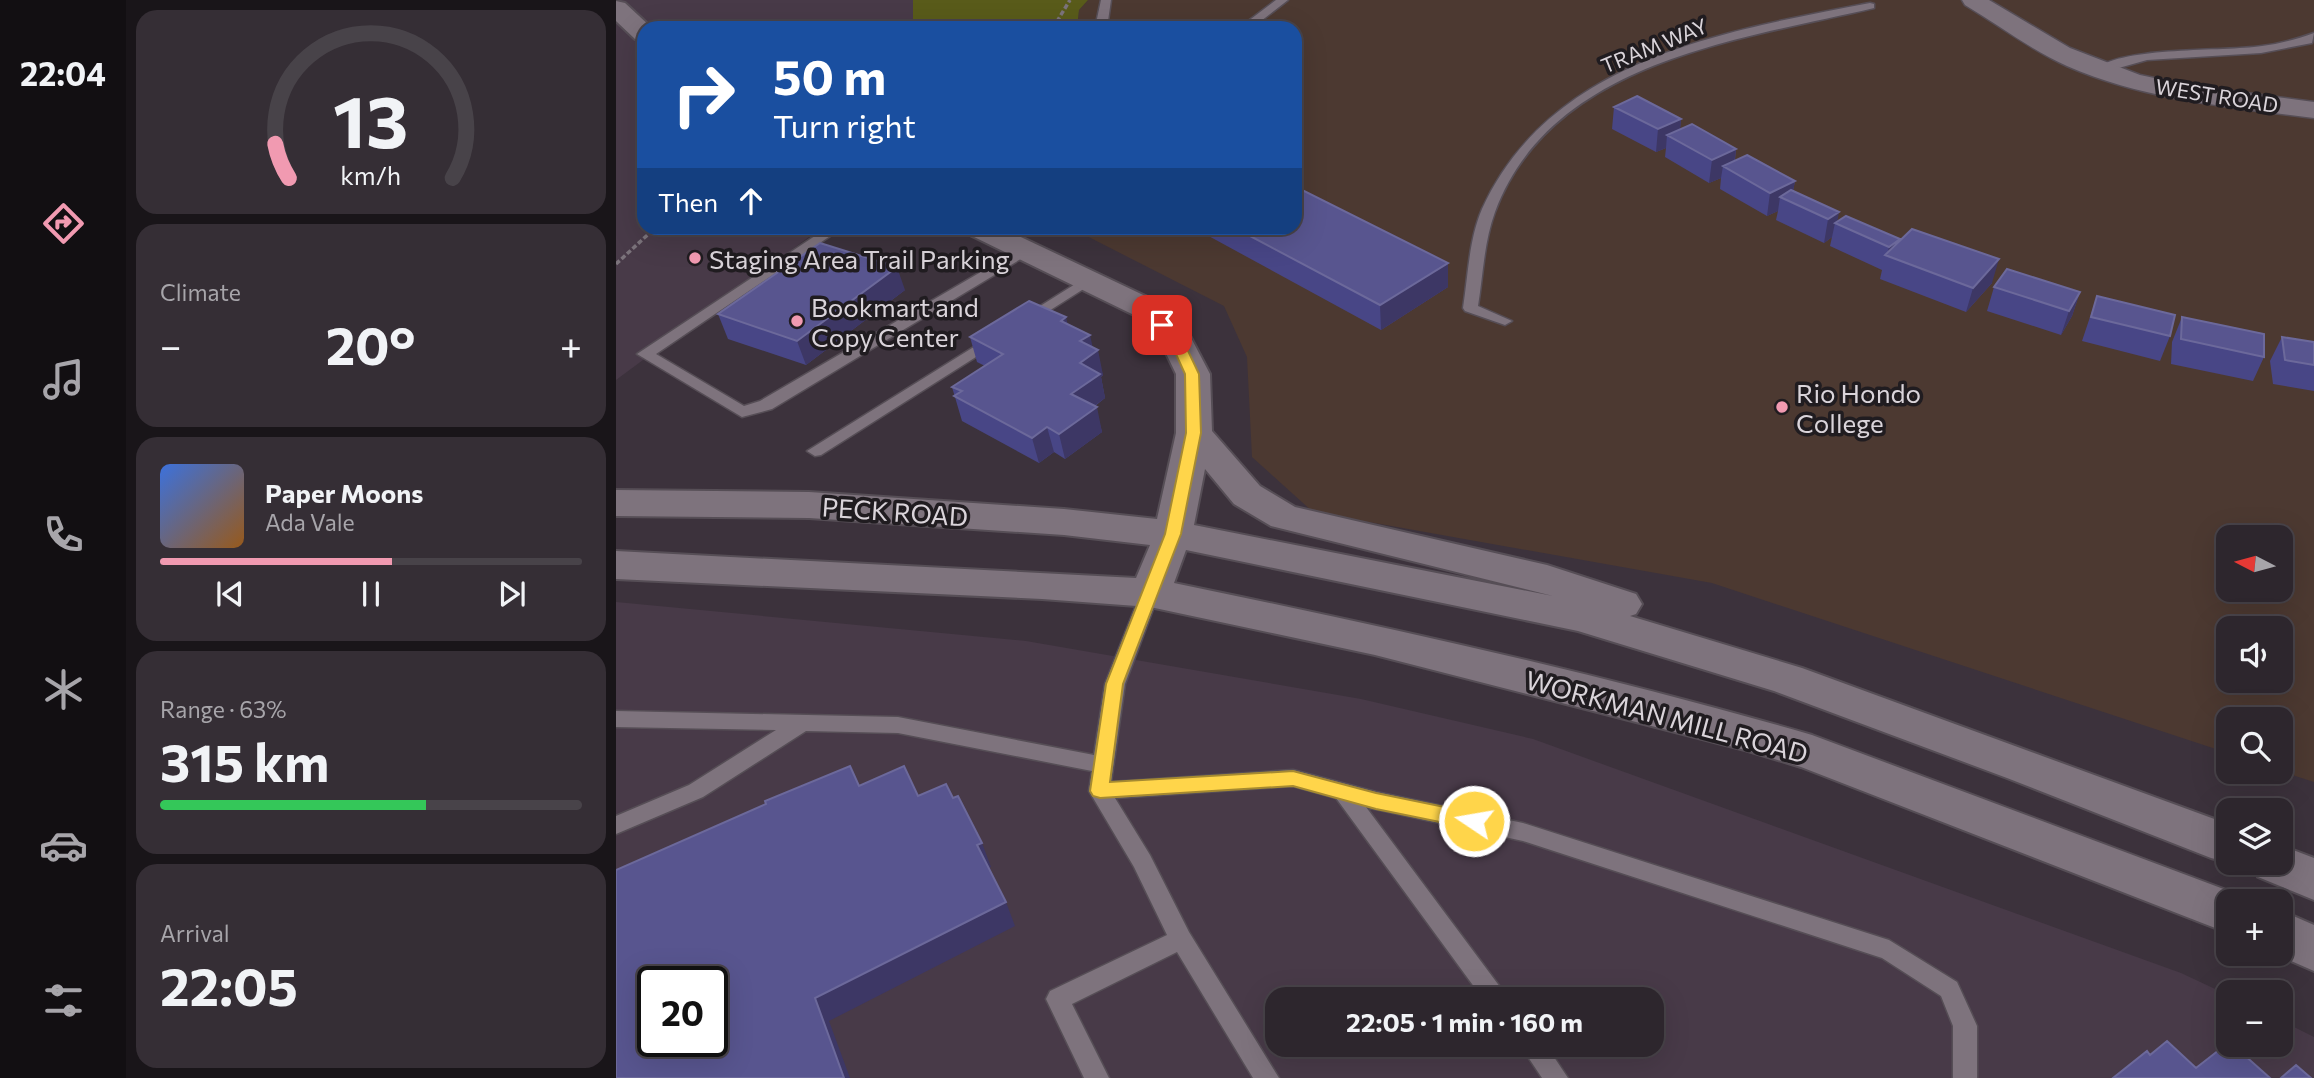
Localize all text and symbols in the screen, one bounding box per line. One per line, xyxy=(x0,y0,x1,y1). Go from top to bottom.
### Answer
street label: TRAM WAY xyxy=(1597,12,1711,78)
text: 50 m xyxy=(773,45,886,105)
icon: right xyxy=(658,49,749,140)
text: 22:04 xyxy=(20,53,106,93)
street label: WEST ROAD xyxy=(2154,73,2280,117)
text: 13 xyxy=(333,74,409,163)
text: Turn right xyxy=(773,105,916,145)
text: km/h xyxy=(341,160,401,190)
icon: ahead xyxy=(732,182,770,220)
text: Then xyxy=(658,186,718,217)
icon: directions xyxy=(39,199,88,248)
place label: Staging Area Trail Parking xyxy=(709,243,1010,274)
marker: Staging Area Trail Parking xyxy=(687,250,703,266)
text: Climate xyxy=(160,278,241,306)
place label: Bookmart and Copy Center xyxy=(811,291,979,352)
pin xyxy=(1132,295,1192,355)
icon: arrive xyxy=(1143,306,1181,344)
text: 20° xyxy=(326,312,416,376)
marker: Bookmart and Copy Center xyxy=(789,313,805,329)
text: − xyxy=(160,321,182,368)
text: + xyxy=(560,321,582,368)
icon: music xyxy=(39,355,88,404)
place label: Rio Hondo College xyxy=(1796,377,1921,438)
marker: Rio Hondo College xyxy=(1774,399,1790,415)
text: Paper Moons xyxy=(265,477,423,508)
street label: PECK ROAD xyxy=(821,490,969,532)
text: Ada Vale xyxy=(265,508,355,536)
icon: phone xyxy=(39,510,88,559)
north arrow xyxy=(2216,525,2292,602)
map controls xyxy=(2216,525,2293,1057)
icon: previous xyxy=(211,575,249,613)
icon: pause xyxy=(352,575,390,613)
icon: next xyxy=(493,575,531,613)
button: sound xyxy=(2216,616,2293,693)
street label: WORKMAN MILL ROAD xyxy=(1522,663,1812,769)
icon: climate xyxy=(39,665,88,714)
text: Range · 63% xyxy=(160,695,286,723)
button: search xyxy=(2216,707,2293,784)
text: 315 km xyxy=(160,729,329,793)
position arrow xyxy=(1437,784,1511,858)
button: layers xyxy=(2216,798,2293,875)
icon: car xyxy=(39,821,88,870)
button: + xyxy=(2216,889,2293,966)
text: Arrival xyxy=(160,919,230,947)
text: 22:05 xyxy=(160,953,298,1017)
speed limit sign: 20 xyxy=(637,966,728,1057)
icon: filters xyxy=(39,976,88,1025)
button: − xyxy=(2216,980,2293,1057)
text: 22:05 · 1 min · 160 m xyxy=(1346,1006,1583,1037)

